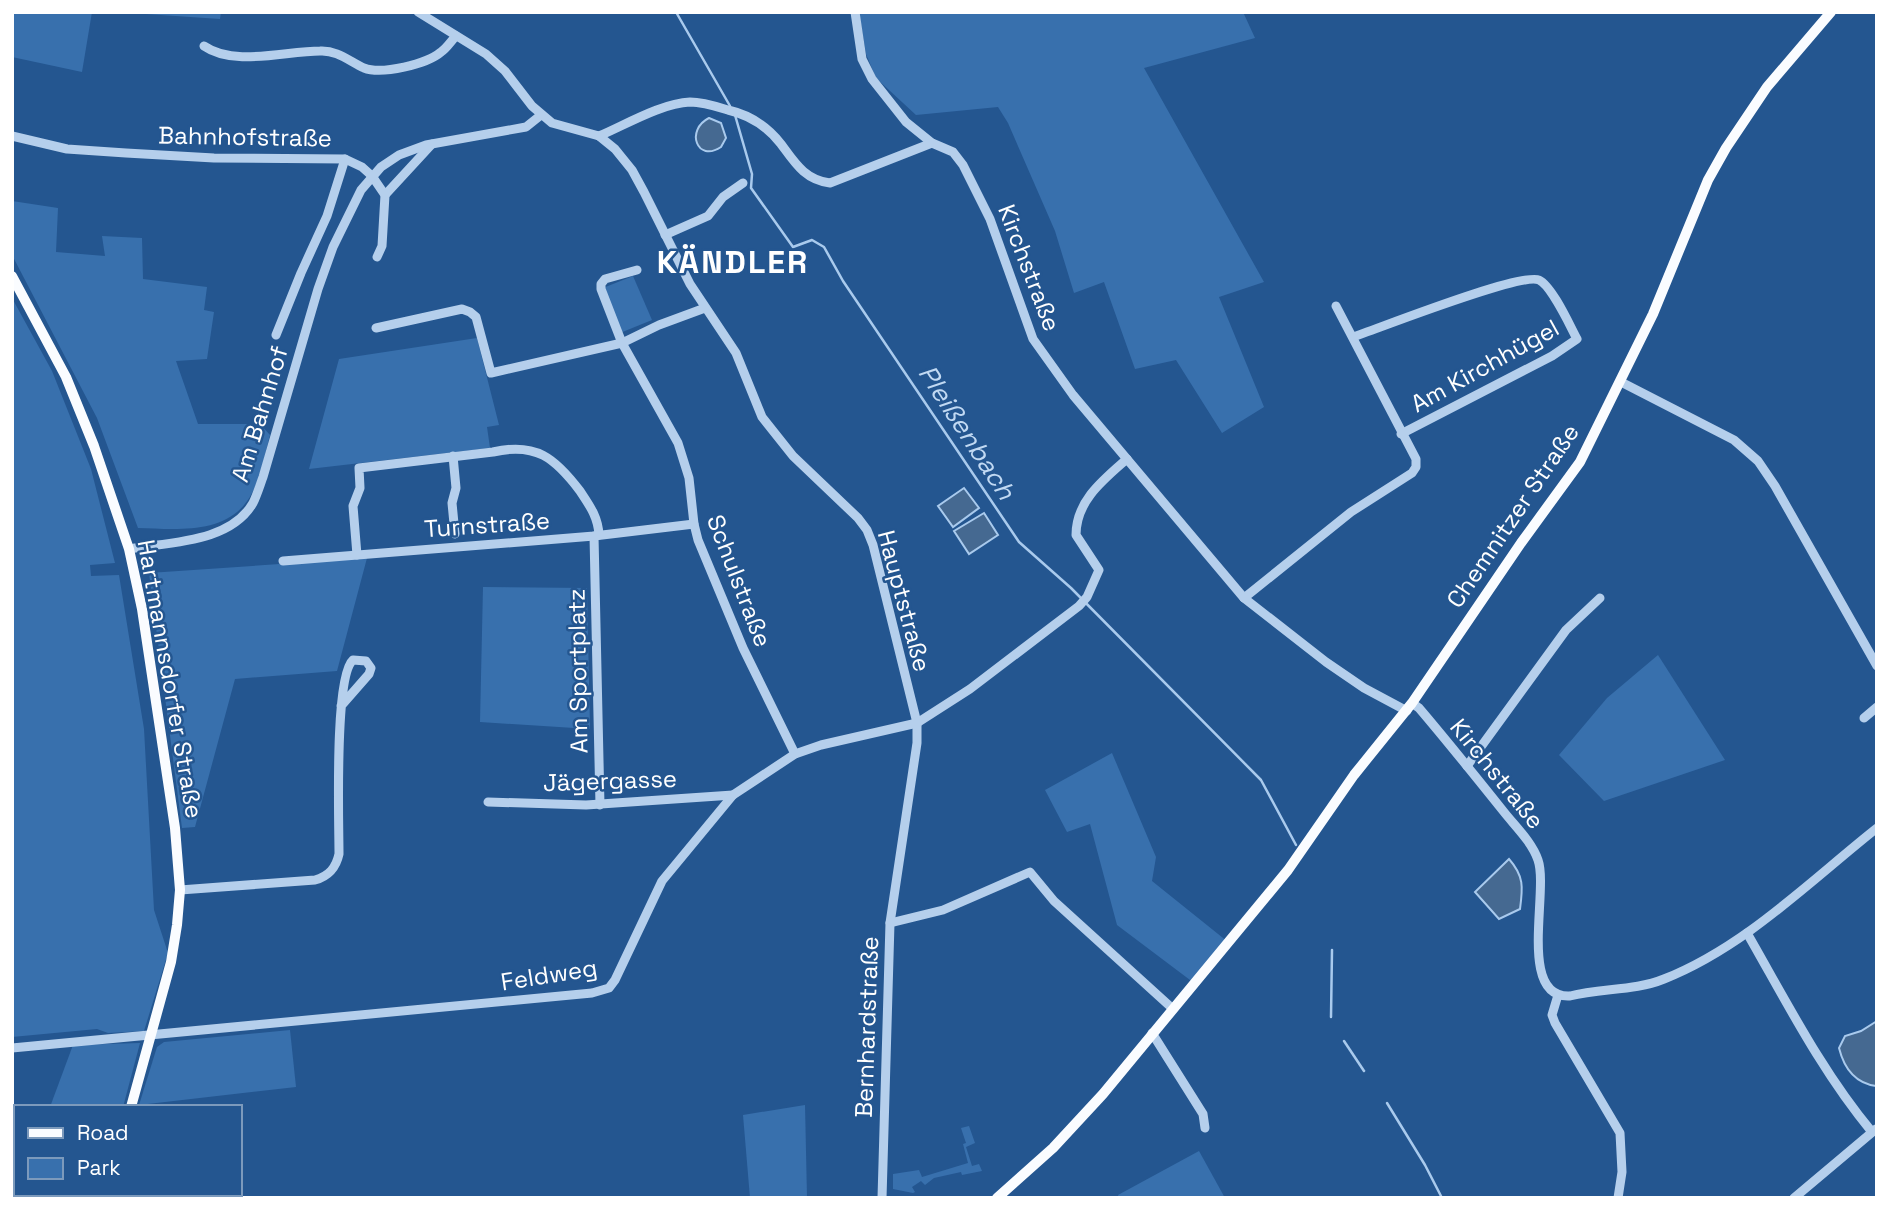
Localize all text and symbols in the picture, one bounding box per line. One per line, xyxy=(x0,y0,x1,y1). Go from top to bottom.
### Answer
street label: Bahnhofstraße xyxy=(158,119,332,154)
street label: Kirchstraße xyxy=(991,200,1068,336)
district label: KÄNDLER xyxy=(657,242,809,282)
street label: Am Kirchhügel xyxy=(1405,312,1564,419)
street label: Am Bahnhof xyxy=(224,342,295,486)
water label: Pleißenbach xyxy=(911,358,1024,507)
street label: Chemnitzer Straße xyxy=(1439,418,1586,614)
street label: Turnstraße xyxy=(423,505,551,544)
street label: Schulstraße xyxy=(700,510,779,651)
street label: Hauptstraße xyxy=(871,527,938,675)
street label: Hartmannsdorfer Straße xyxy=(131,537,210,821)
street label: Am Sportplatz xyxy=(561,588,594,754)
street label: Kirchstraße xyxy=(1443,712,1551,835)
street label: Jägergasse xyxy=(542,763,677,798)
street label: Bernhardstraße xyxy=(848,936,885,1118)
street label: Feldweg xyxy=(499,952,599,997)
legend xyxy=(14,1105,242,1196)
text: Road xyxy=(77,1119,129,1146)
text: Park xyxy=(77,1154,121,1181)

